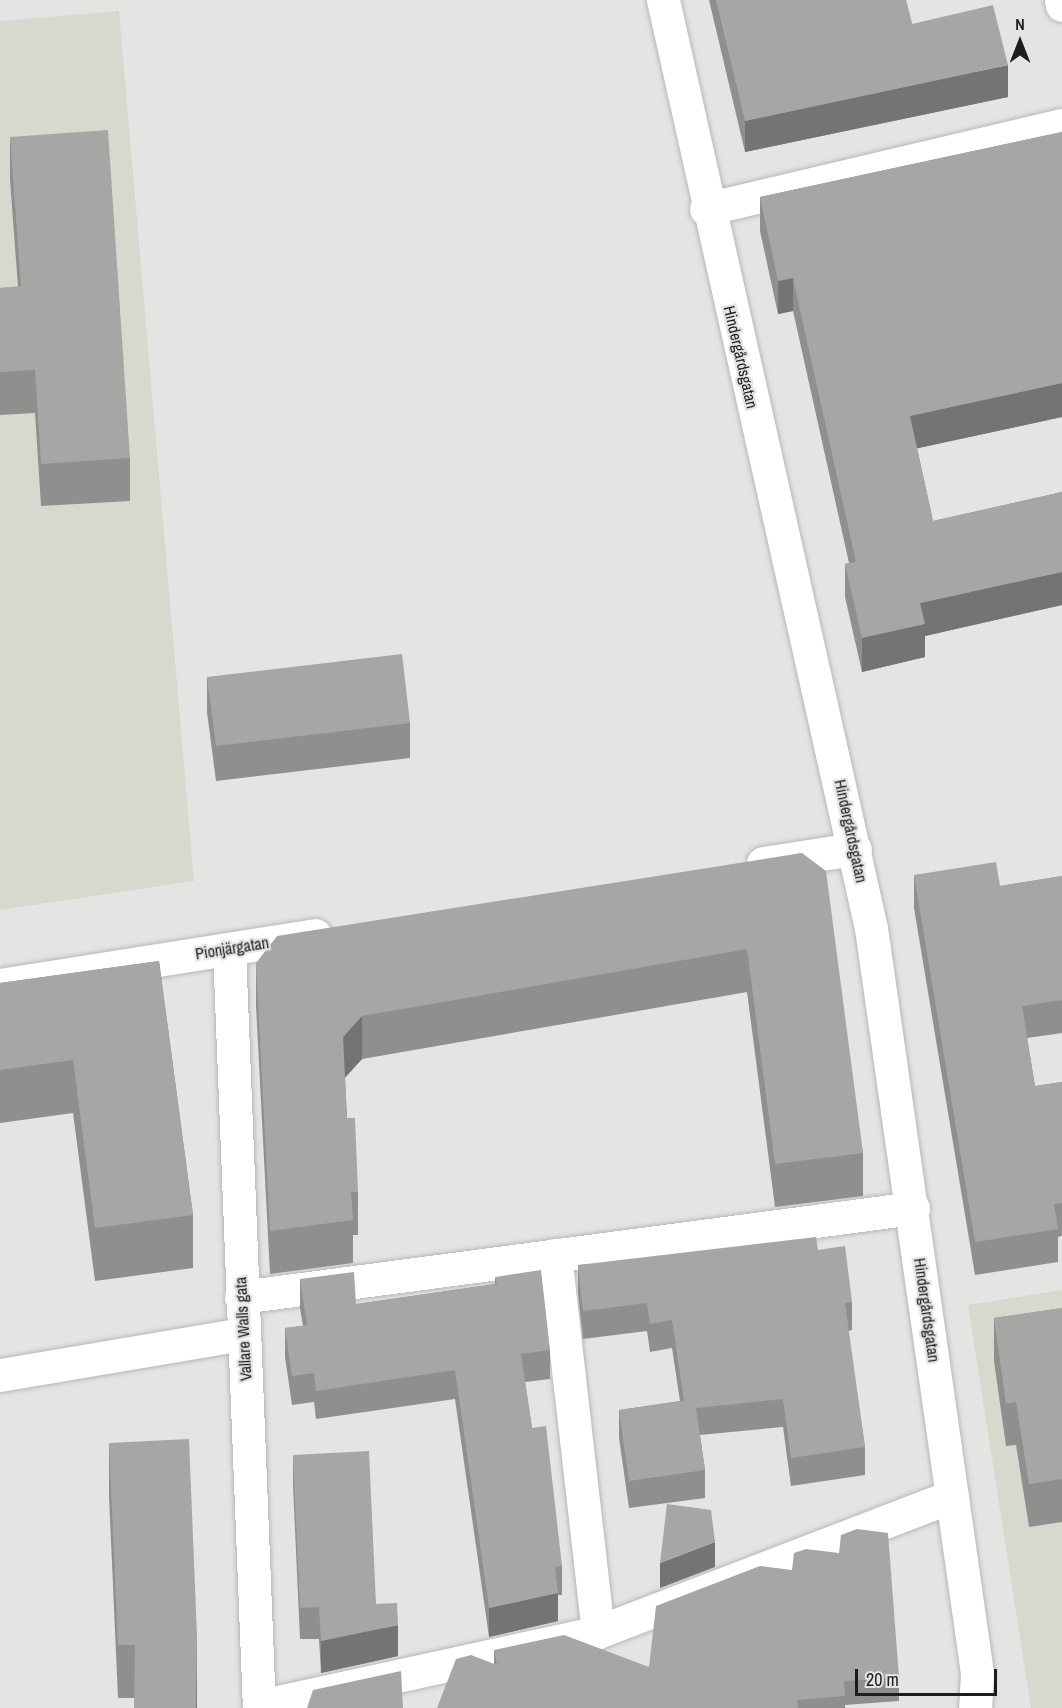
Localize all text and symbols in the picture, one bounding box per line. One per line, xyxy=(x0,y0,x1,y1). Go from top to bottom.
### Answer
north arrow xyxy=(990,12,1050,72)
text: N xyxy=(1015,13,1025,35)
street label: Hindergårdsgatan xyxy=(720,304,762,410)
street label: Hindergårdsgatan xyxy=(831,778,871,884)
street label: Pionjärgatan xyxy=(194,933,270,963)
street label: Hindergårdsgatan xyxy=(910,1257,944,1363)
street label: Vallare Walls gata xyxy=(231,1276,255,1382)
scale bar xyxy=(858,1657,1000,1695)
text: 20 m xyxy=(866,1667,899,1692)

